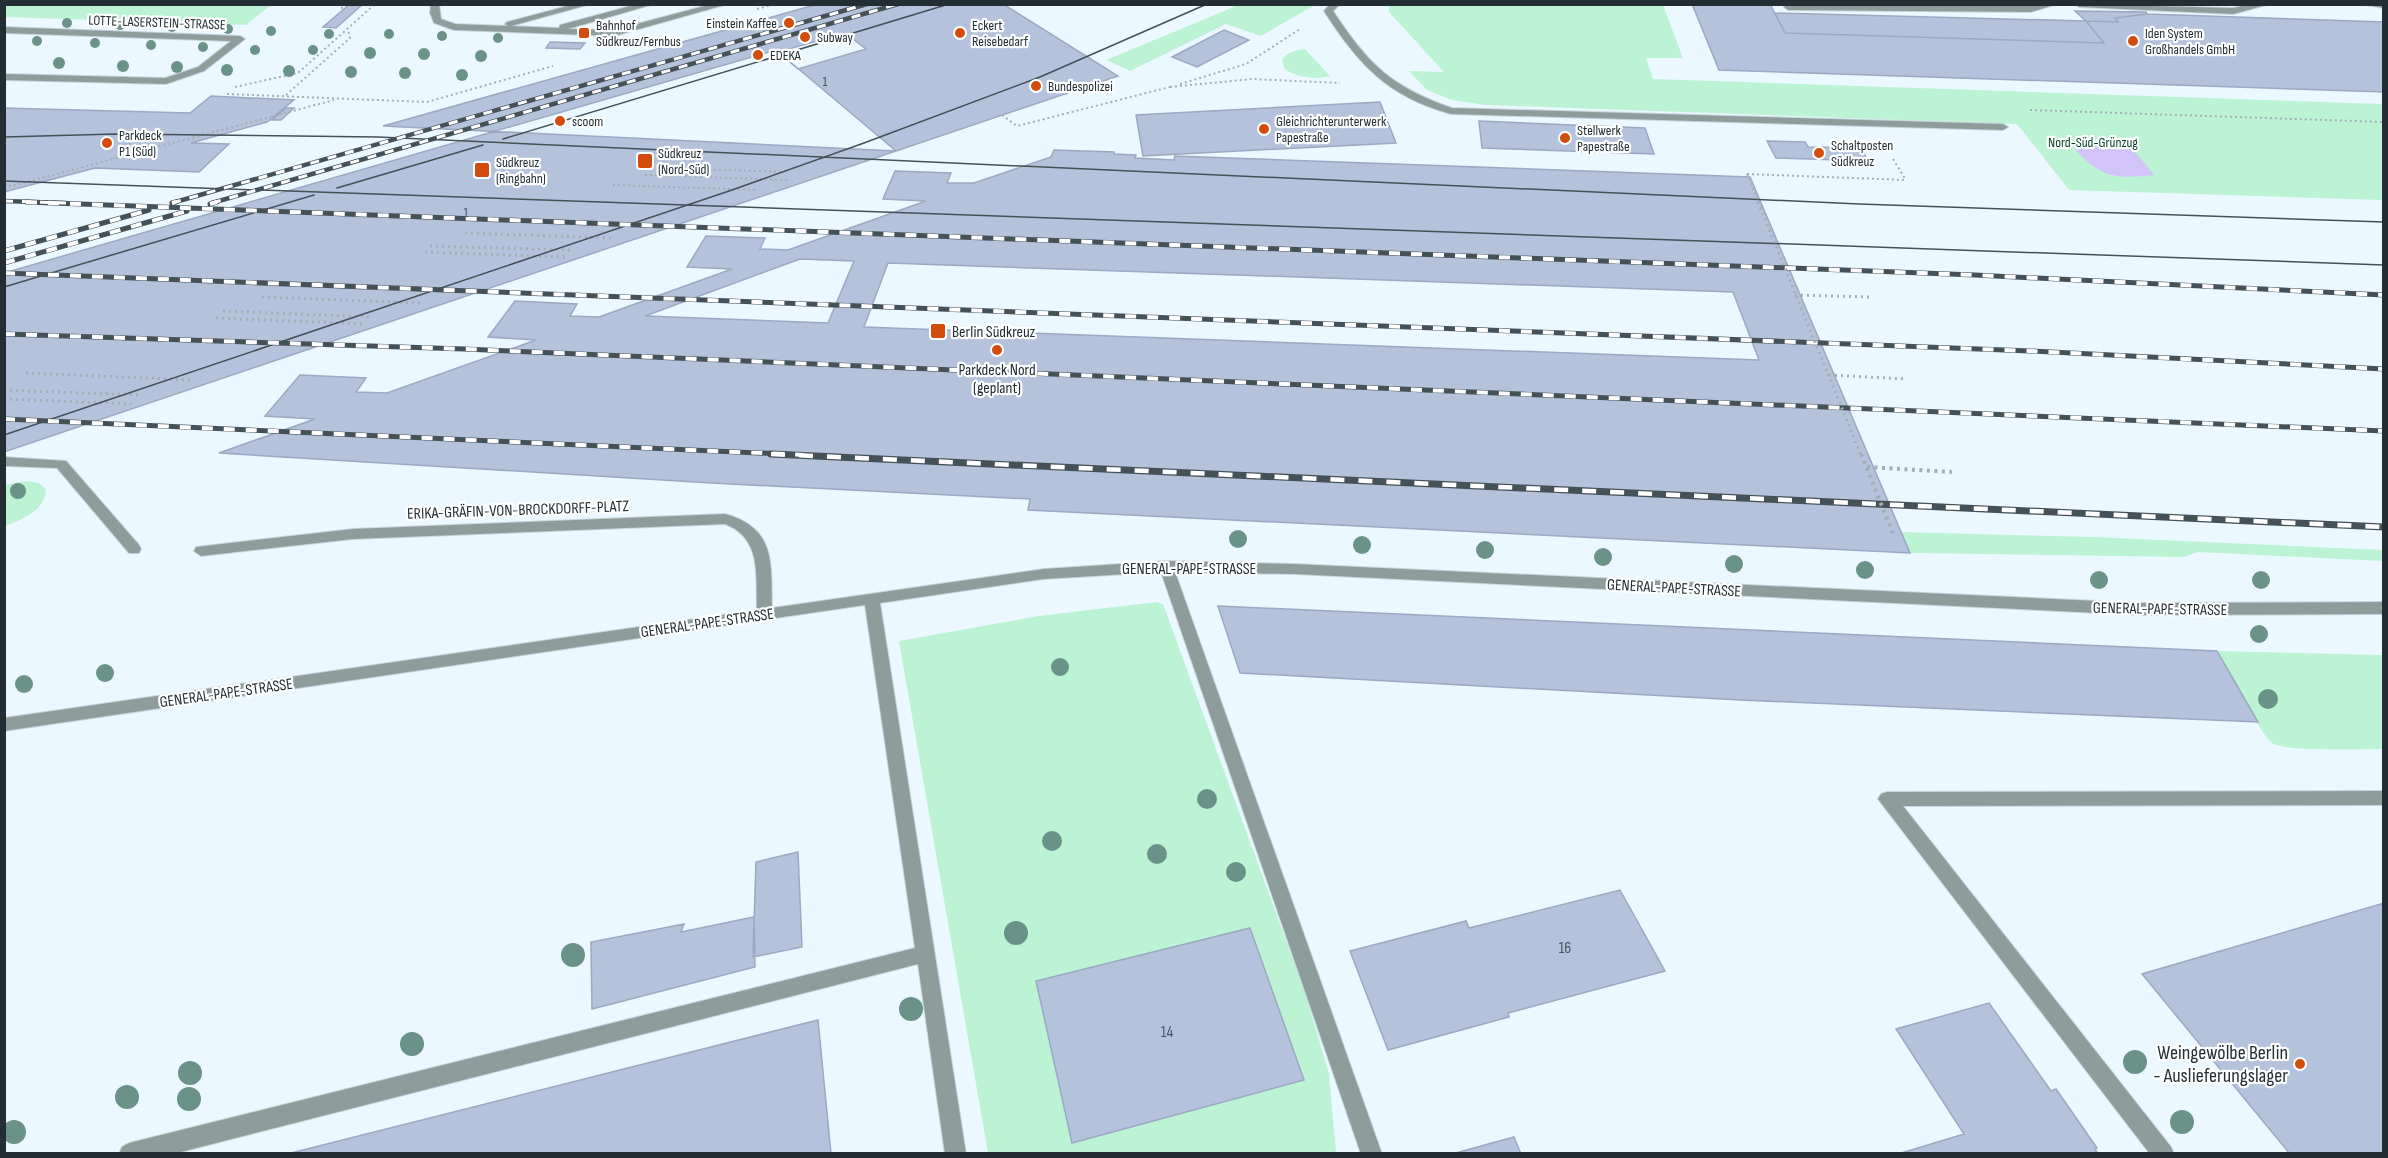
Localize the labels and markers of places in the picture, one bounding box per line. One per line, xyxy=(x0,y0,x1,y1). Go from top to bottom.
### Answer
place label: Einstein Kaffee xyxy=(706,15,777,32)
marker: Einstein Kaffee xyxy=(782,16,796,30)
place label: Bahnhof Südkreuz/Fernbus xyxy=(596,17,681,50)
place label: Eckert Reisebedarf xyxy=(972,17,1029,50)
place label: Iden System Großhandels GmbH xyxy=(2145,25,2235,58)
marker: Bahnhof Südkreuz/Fernbus xyxy=(577,26,591,40)
marker: Eckert Reisebedarf xyxy=(953,26,967,40)
place label: Subway xyxy=(817,29,854,46)
marker: Subway xyxy=(798,30,812,44)
marker: Iden System Großhandels GmbH xyxy=(2126,34,2140,48)
place label: EDEKA xyxy=(770,47,802,64)
marker: EDEKA xyxy=(751,48,765,62)
place label: Bundespolizei xyxy=(1048,78,1113,95)
marker: Bundespolizei xyxy=(1029,79,1043,93)
place label: scoom xyxy=(572,113,603,130)
place label: Gleichrichterunterwerk Papestraße xyxy=(1276,113,1387,146)
marker: scoom xyxy=(553,114,567,128)
marker: Gleichrichterunterwerk Papestraße xyxy=(1257,122,1271,136)
place label: Stellwerk Papestraße xyxy=(1577,122,1630,155)
place label: Parkdeck P1 (Süd) xyxy=(119,127,162,160)
marker: Stellwerk Papestraße xyxy=(1558,131,1572,145)
marker: Parkdeck P1 (Süd) xyxy=(100,136,114,150)
place label: Schaltposten Südkreuz xyxy=(1831,137,1893,170)
place label: Südkreuz (Nord-Süd) xyxy=(658,145,709,178)
marker: Schaltposten Südkreuz xyxy=(1812,146,1826,160)
marker: Südkreuz (Nord-Süd) xyxy=(636,152,654,170)
place label: Südkreuz (Ringbahn) xyxy=(496,154,546,187)
marker: Südkreuz (Ringbahn) xyxy=(473,161,491,179)
marker: Berlin Südkreuz xyxy=(929,322,947,340)
place label: Berlin Südkreuz xyxy=(952,323,1036,342)
marker: Parkdeck Nord (geplant) xyxy=(990,343,1004,357)
place label: Parkdeck Nord (geplant) xyxy=(958,361,1036,398)
place label: Weingewölbe Berlin - Auslieferungslager xyxy=(2153,1041,2288,1088)
marker: Weingewölbe Berlin - Auslieferungslager xyxy=(2293,1057,2307,1071)

